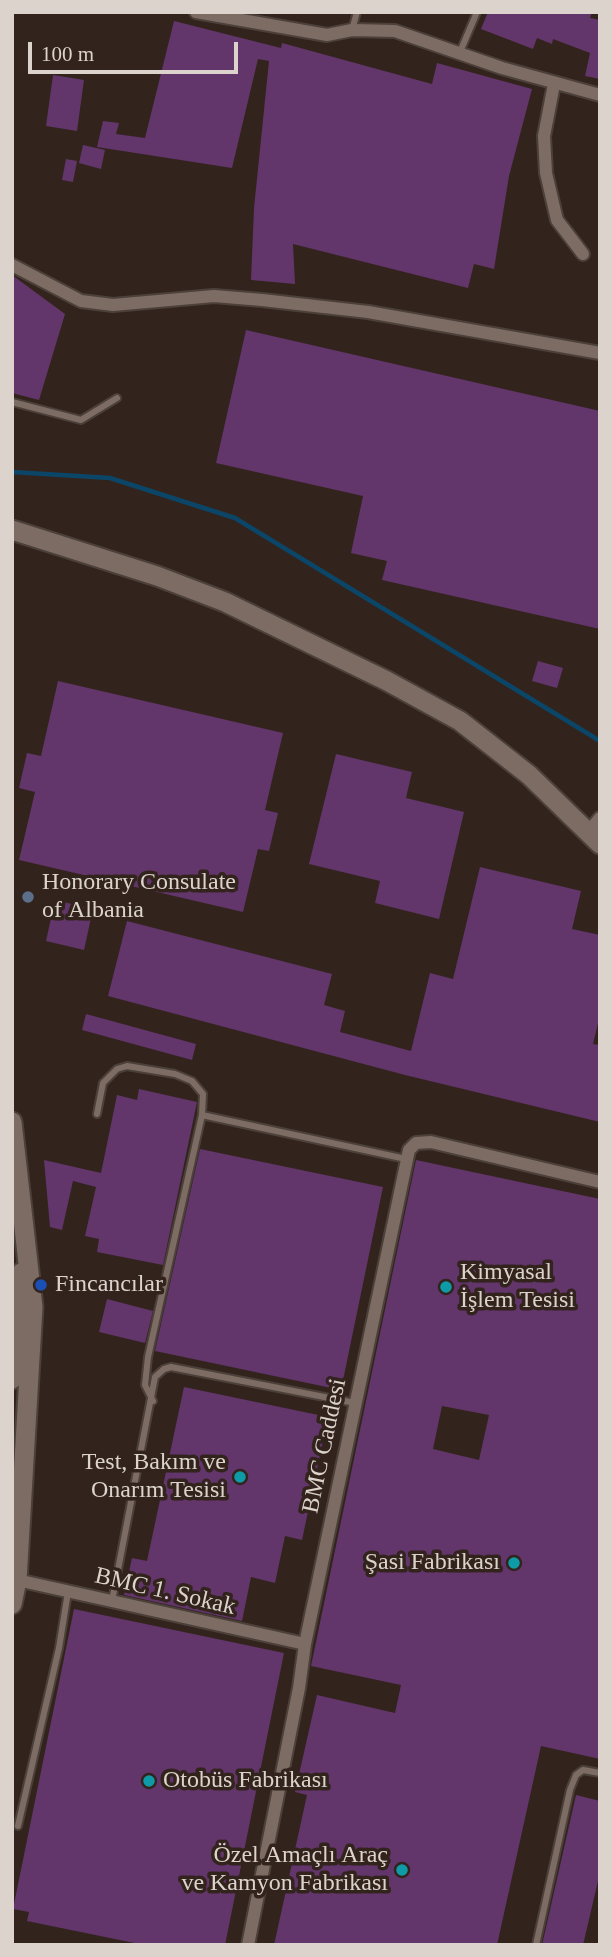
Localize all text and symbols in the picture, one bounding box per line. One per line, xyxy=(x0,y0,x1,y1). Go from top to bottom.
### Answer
scale bar xyxy=(32,28,242,72)
text: 100 m xyxy=(41,42,94,66)
place label: Honorary Consulate of Albania xyxy=(42,869,236,925)
marker: Honorary Consulate of Albania xyxy=(20,889,36,905)
place label: Kimyasal İşlem Tesisi xyxy=(460,1259,575,1315)
place label: Fincancılar xyxy=(55,1271,163,1299)
marker: Fincancılar xyxy=(33,1277,49,1293)
marker: Kimyasal İşlem Tesisi xyxy=(438,1279,454,1295)
street label: BMC Caddesi xyxy=(297,1376,353,1516)
place label: Test, Bakım ve Onarım Tesisi xyxy=(82,1449,226,1505)
marker: Test, Bakım ve Onarım Tesisi xyxy=(232,1469,248,1485)
place label: Şasi Fabrikası xyxy=(365,1549,500,1577)
marker: Şasi Fabrikası xyxy=(506,1555,522,1571)
street label: BMC 1. Sokak xyxy=(92,1562,238,1622)
place label: Otobüs Fabrikası xyxy=(163,1767,328,1795)
marker: Otobüs Fabrikası xyxy=(141,1773,157,1789)
place label: Özel Amaçlı Araç ve Kamyon Fabrikası xyxy=(181,1842,388,1898)
marker: Özel Amaçlı Araç ve Kamyon Fabrikası xyxy=(394,1862,410,1878)

